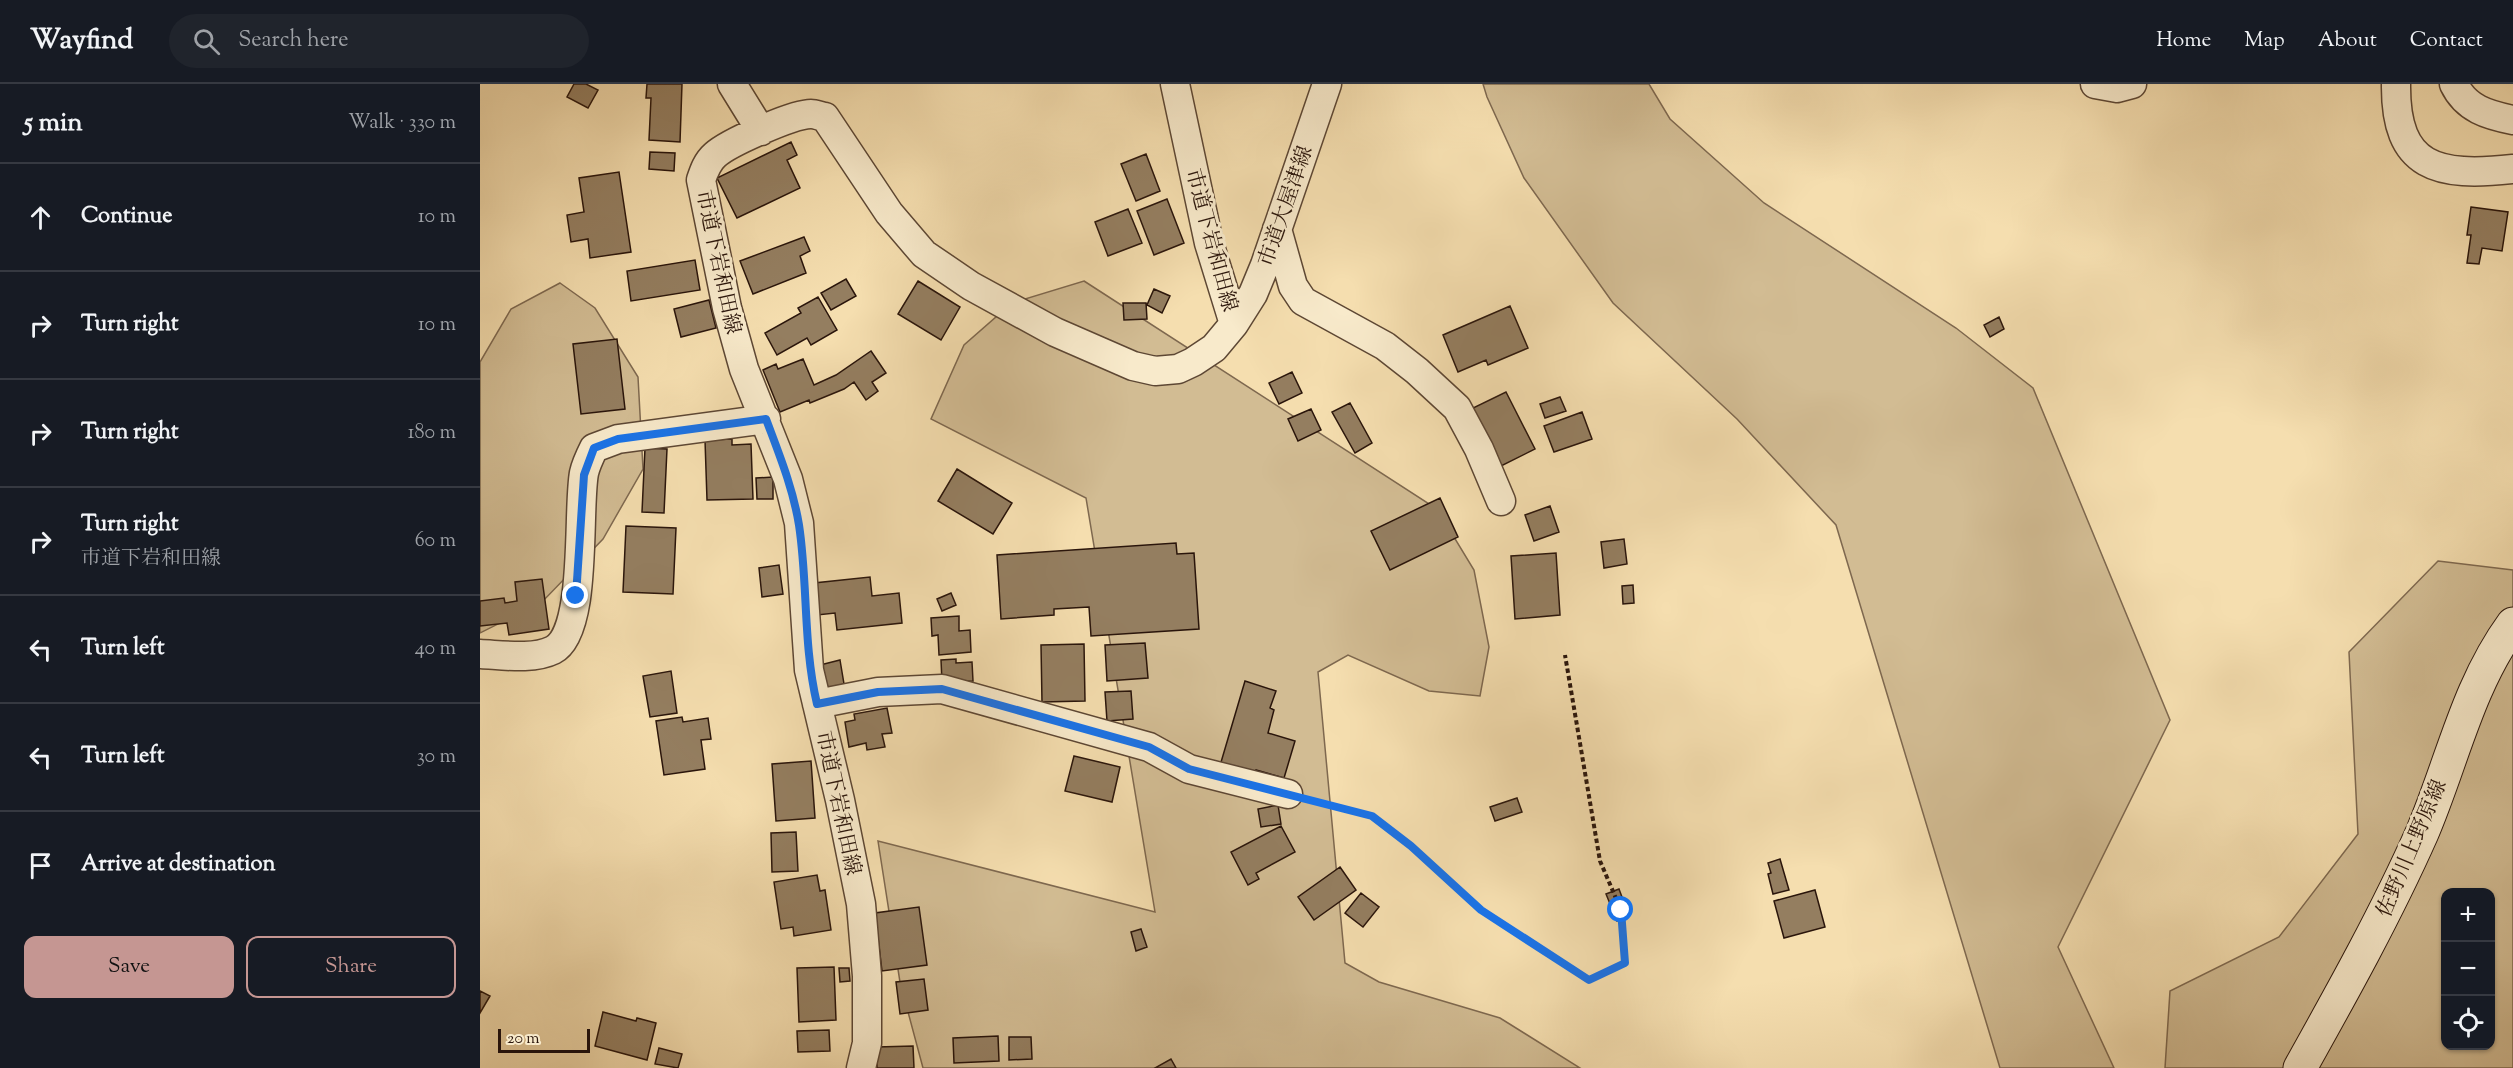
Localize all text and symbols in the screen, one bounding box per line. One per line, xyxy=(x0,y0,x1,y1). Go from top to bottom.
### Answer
search box xyxy=(169,14,589,68)
text: Wayfind xyxy=(30,21,133,61)
icon: search xyxy=(190,25,223,58)
text: Search here xyxy=(238,25,349,57)
text: Home xyxy=(2156,26,2211,56)
text: Map xyxy=(2244,26,2285,56)
text: About xyxy=(2318,26,2377,56)
text: Contact xyxy=(2410,26,2483,56)
text: 5 min xyxy=(24,105,83,142)
text: Walk · 330 m xyxy=(348,109,456,138)
street label: 市道大屋津線 xyxy=(1252,142,1322,271)
street label: 市道下岩和田線 xyxy=(1177,166,1244,315)
street label: 市道下岩和田線 xyxy=(687,187,747,337)
icon: ahead xyxy=(24,201,57,234)
text: Continue xyxy=(81,201,172,233)
text: 10 m xyxy=(418,203,456,232)
icon: right xyxy=(24,309,57,342)
text: Turn right xyxy=(81,309,178,341)
text: 10 m xyxy=(418,311,456,340)
icon: right xyxy=(24,417,57,450)
text: Turn right xyxy=(81,417,178,449)
text: 180 m xyxy=(408,419,456,448)
text: Turn right xyxy=(81,509,178,541)
icon: right xyxy=(24,525,57,558)
text: 60 m xyxy=(415,527,456,556)
text: 市道下岩和田線 xyxy=(81,545,221,574)
route end xyxy=(562,582,588,608)
icon: left xyxy=(24,633,57,666)
text: Turn left xyxy=(81,633,164,665)
text: 40 m xyxy=(415,635,456,664)
street label: 市道下岩和田線 xyxy=(807,728,867,878)
icon: left xyxy=(24,741,57,774)
text: Turn left xyxy=(81,741,164,773)
text: 30 m xyxy=(417,743,456,772)
street label: 佐野川上野原線 xyxy=(2370,775,2455,922)
icon: arrive xyxy=(24,849,57,882)
text: Arrive at destination xyxy=(81,849,276,881)
map controls xyxy=(2441,888,2495,1050)
button: + xyxy=(2441,888,2495,942)
route start xyxy=(1607,896,1633,922)
button: Save xyxy=(24,936,234,998)
button: Share xyxy=(246,936,456,998)
button: − xyxy=(2441,942,2495,996)
button: locate xyxy=(2441,996,2495,1050)
scale bar xyxy=(498,1026,590,1054)
text: 20 m xyxy=(507,1028,540,1051)

